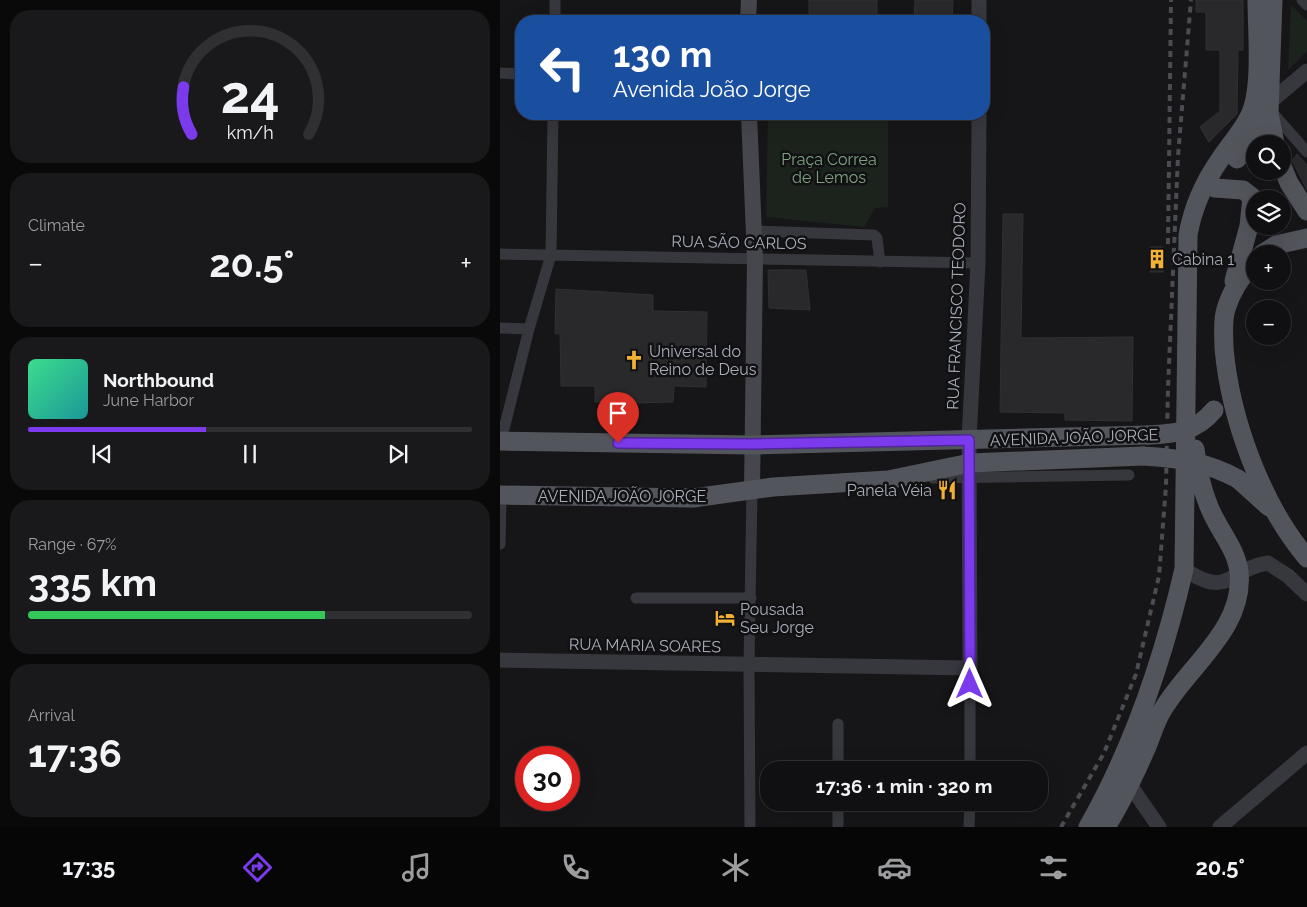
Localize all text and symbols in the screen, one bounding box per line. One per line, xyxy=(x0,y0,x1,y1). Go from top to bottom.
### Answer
text: 130 m xyxy=(613,34,712,75)
icon: left xyxy=(530,35,595,100)
text: 24 xyxy=(220,64,280,125)
text: Avenida João Jorge xyxy=(613,76,811,102)
text: km/h xyxy=(226,122,274,143)
map controls xyxy=(1246,135,1291,345)
button: search xyxy=(1246,135,1291,180)
park label: Praça Correa de Lemos xyxy=(781,150,877,187)
button: layers xyxy=(1246,190,1291,235)
street label: RUA FRANCISCO TEODORO xyxy=(943,202,970,410)
text: Climate xyxy=(28,216,85,235)
street label: RUA SÃO CARLOS xyxy=(671,231,807,253)
text: 20.5° xyxy=(209,241,294,286)
button: + xyxy=(1246,245,1291,290)
text: − xyxy=(28,247,43,280)
text: + xyxy=(460,247,472,280)
building icon: Cabina 1 xyxy=(1146,248,1168,270)
place label: Cabina 1 xyxy=(1172,250,1234,269)
button: − xyxy=(1246,300,1291,345)
place label: Universal do Reino de Deus xyxy=(649,342,757,379)
church icon: Universal do Reino de Deus xyxy=(623,349,645,371)
text: Northbound xyxy=(103,369,214,391)
text: June Harbor xyxy=(103,391,194,410)
pin xyxy=(597,392,639,443)
icon: arrive xyxy=(604,399,632,427)
street label: AVENIDA JOÃO JORGE xyxy=(989,424,1159,450)
icon: previous xyxy=(88,440,116,468)
icon: pause xyxy=(236,440,264,468)
icon: next xyxy=(384,440,412,468)
restaurant icon: Panela Véia xyxy=(936,479,958,501)
place label: Panela Véia xyxy=(847,481,932,500)
street label: AVENIDA JOÃO JORGE xyxy=(538,486,707,506)
text: Range · 67% xyxy=(28,535,116,554)
text: 335 km xyxy=(28,560,157,605)
place label: Pousada Seu Jorge xyxy=(740,600,814,637)
hotel icon: Pousada Seu Jorge xyxy=(714,607,736,629)
street label: RUA MARIA SOARES xyxy=(569,635,721,656)
position arrow xyxy=(943,657,995,709)
text: Arrival xyxy=(28,706,75,725)
text: 17:36 xyxy=(28,731,122,776)
speed limit sign: 30 xyxy=(515,746,580,811)
text: 17:36 · 1 min · 320 m xyxy=(816,775,992,797)
icon: directions xyxy=(240,850,275,885)
icon: music xyxy=(399,850,434,885)
icon: phone xyxy=(558,850,593,885)
icon: climate xyxy=(718,850,753,885)
icon: car xyxy=(877,850,912,885)
icon: filters xyxy=(1036,850,1071,885)
text: 17:35 xyxy=(62,854,115,880)
text: 20.5° xyxy=(1195,854,1245,880)

